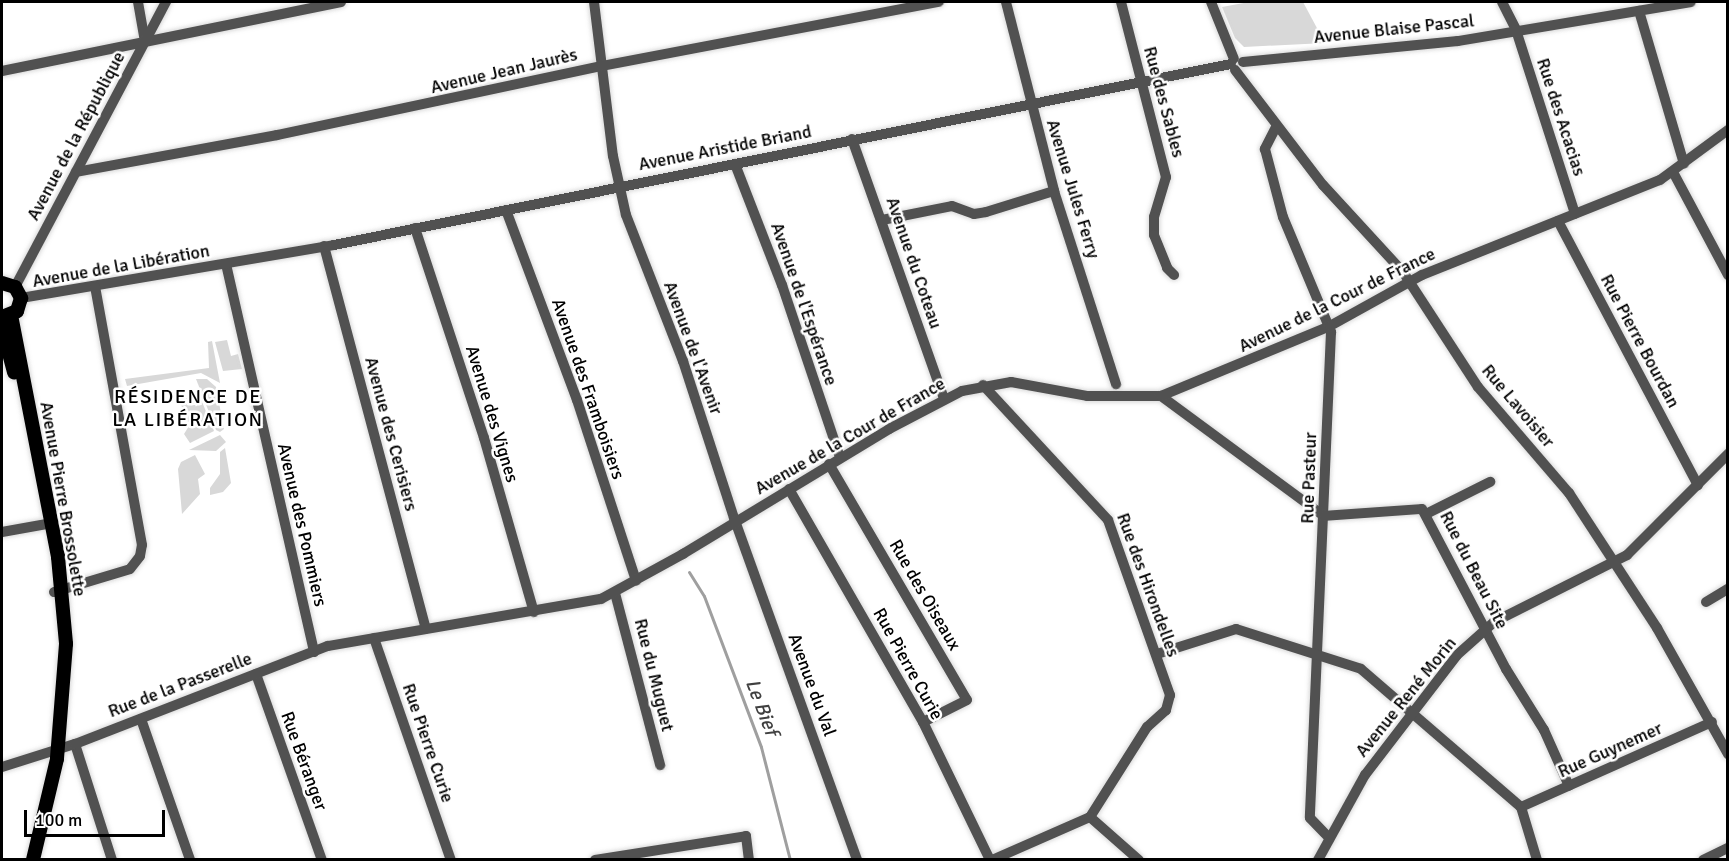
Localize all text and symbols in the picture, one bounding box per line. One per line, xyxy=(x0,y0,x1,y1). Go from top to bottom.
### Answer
street label: Avenue Blaise Pascal xyxy=(1313,10,1475,48)
street label: Avenue Jean Jaurès xyxy=(428,44,580,98)
street label: Rue des Sables xyxy=(1139,44,1189,160)
street label: Avenue de la République xyxy=(22,48,130,224)
street label: Rue des Acacias xyxy=(1532,55,1590,179)
street label: Avenue Jules Ferry xyxy=(1042,117,1104,261)
street label: Avenue Aristide Briand xyxy=(637,121,813,175)
street label: Avenue du Coteau xyxy=(881,194,947,332)
street label: Avenue de l'Espérance xyxy=(766,220,842,388)
street label: Avenue de la Libération xyxy=(31,240,211,292)
street label: Avenue de la Cour de France xyxy=(1235,243,1439,357)
street label: Rue Pierre Bourdan xyxy=(1596,271,1684,411)
street label: Avenue de l'Avenir xyxy=(659,278,727,418)
street label: Avenue des Framboisiers xyxy=(547,296,629,482)
street label: Avenue des Vignes xyxy=(461,343,523,485)
street label: Avenue des Cerisiers xyxy=(360,355,422,513)
street label: Rue Lavoisier xyxy=(1477,360,1559,452)
street label: Avenue de la Cour de France xyxy=(751,373,949,499)
district label: RÉSIDENCE DE LA LIBÉRATION xyxy=(112,384,264,431)
street label: Avenue Pierre Brossolette xyxy=(35,400,91,598)
street label: Rue Pasteur xyxy=(1297,432,1321,524)
street label: Avenue des Pommiers xyxy=(273,441,331,609)
street label: Rue du Beau Site xyxy=(1435,507,1513,633)
street label: Rue des Hirondelles xyxy=(1112,510,1184,660)
street label: Rue des Oiseaux xyxy=(885,536,965,654)
street label: Rue Pierre Curie xyxy=(868,604,948,724)
street label: Rue du Muguet xyxy=(630,616,678,734)
street label: Avenue du Val xyxy=(783,631,841,739)
street label: Avenue René Morin xyxy=(1351,633,1461,761)
street label: Rue de la Passerelle xyxy=(105,648,255,722)
water label: Le Bief xyxy=(740,675,784,739)
street label: Rue Pierre Curie xyxy=(398,681,458,805)
street label: Rue Béranger xyxy=(276,709,332,813)
street label: Rue Guynemer xyxy=(1555,717,1665,783)
scale bar xyxy=(27,798,168,836)
text: 100 m xyxy=(35,809,82,831)

